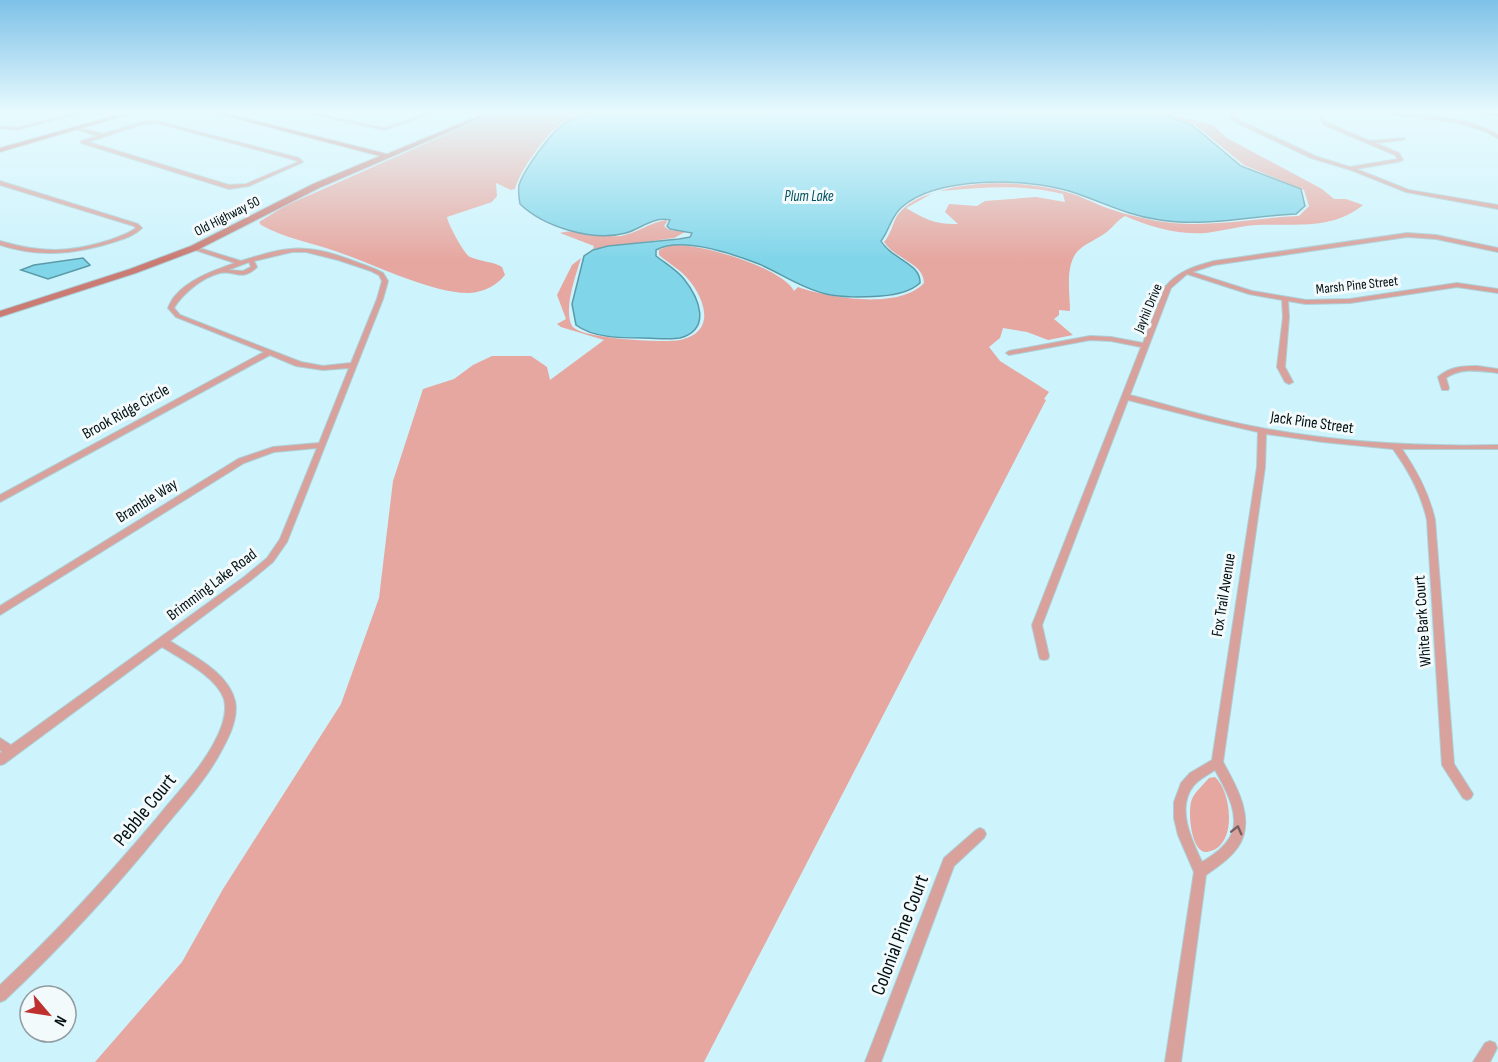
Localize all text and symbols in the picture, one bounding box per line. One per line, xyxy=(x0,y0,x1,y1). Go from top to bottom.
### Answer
water label: Plum Lake xyxy=(784,187,834,206)
street label: Old Highway 50 xyxy=(191,192,263,240)
street label: Marsh Pine Street xyxy=(1315,272,1399,298)
street label: Jayhil Drive xyxy=(1130,281,1166,336)
street label: Brook Ridge Circle xyxy=(79,380,173,444)
street label: Jack Pine Street xyxy=(1268,408,1355,438)
street label: Bramble Way xyxy=(113,475,181,527)
street label: Brimming Lake Road xyxy=(163,545,261,625)
street label: Fox Trail Avenue xyxy=(1208,552,1240,638)
street label: White Bark Court xyxy=(1410,575,1436,667)
street label: Pebble Court xyxy=(109,769,181,851)
one-way arrow xyxy=(1230,825,1243,835)
street label: Colonial Pine Court xyxy=(866,871,934,999)
north arrow xyxy=(18,984,78,1044)
text: N xyxy=(49,1012,70,1029)

